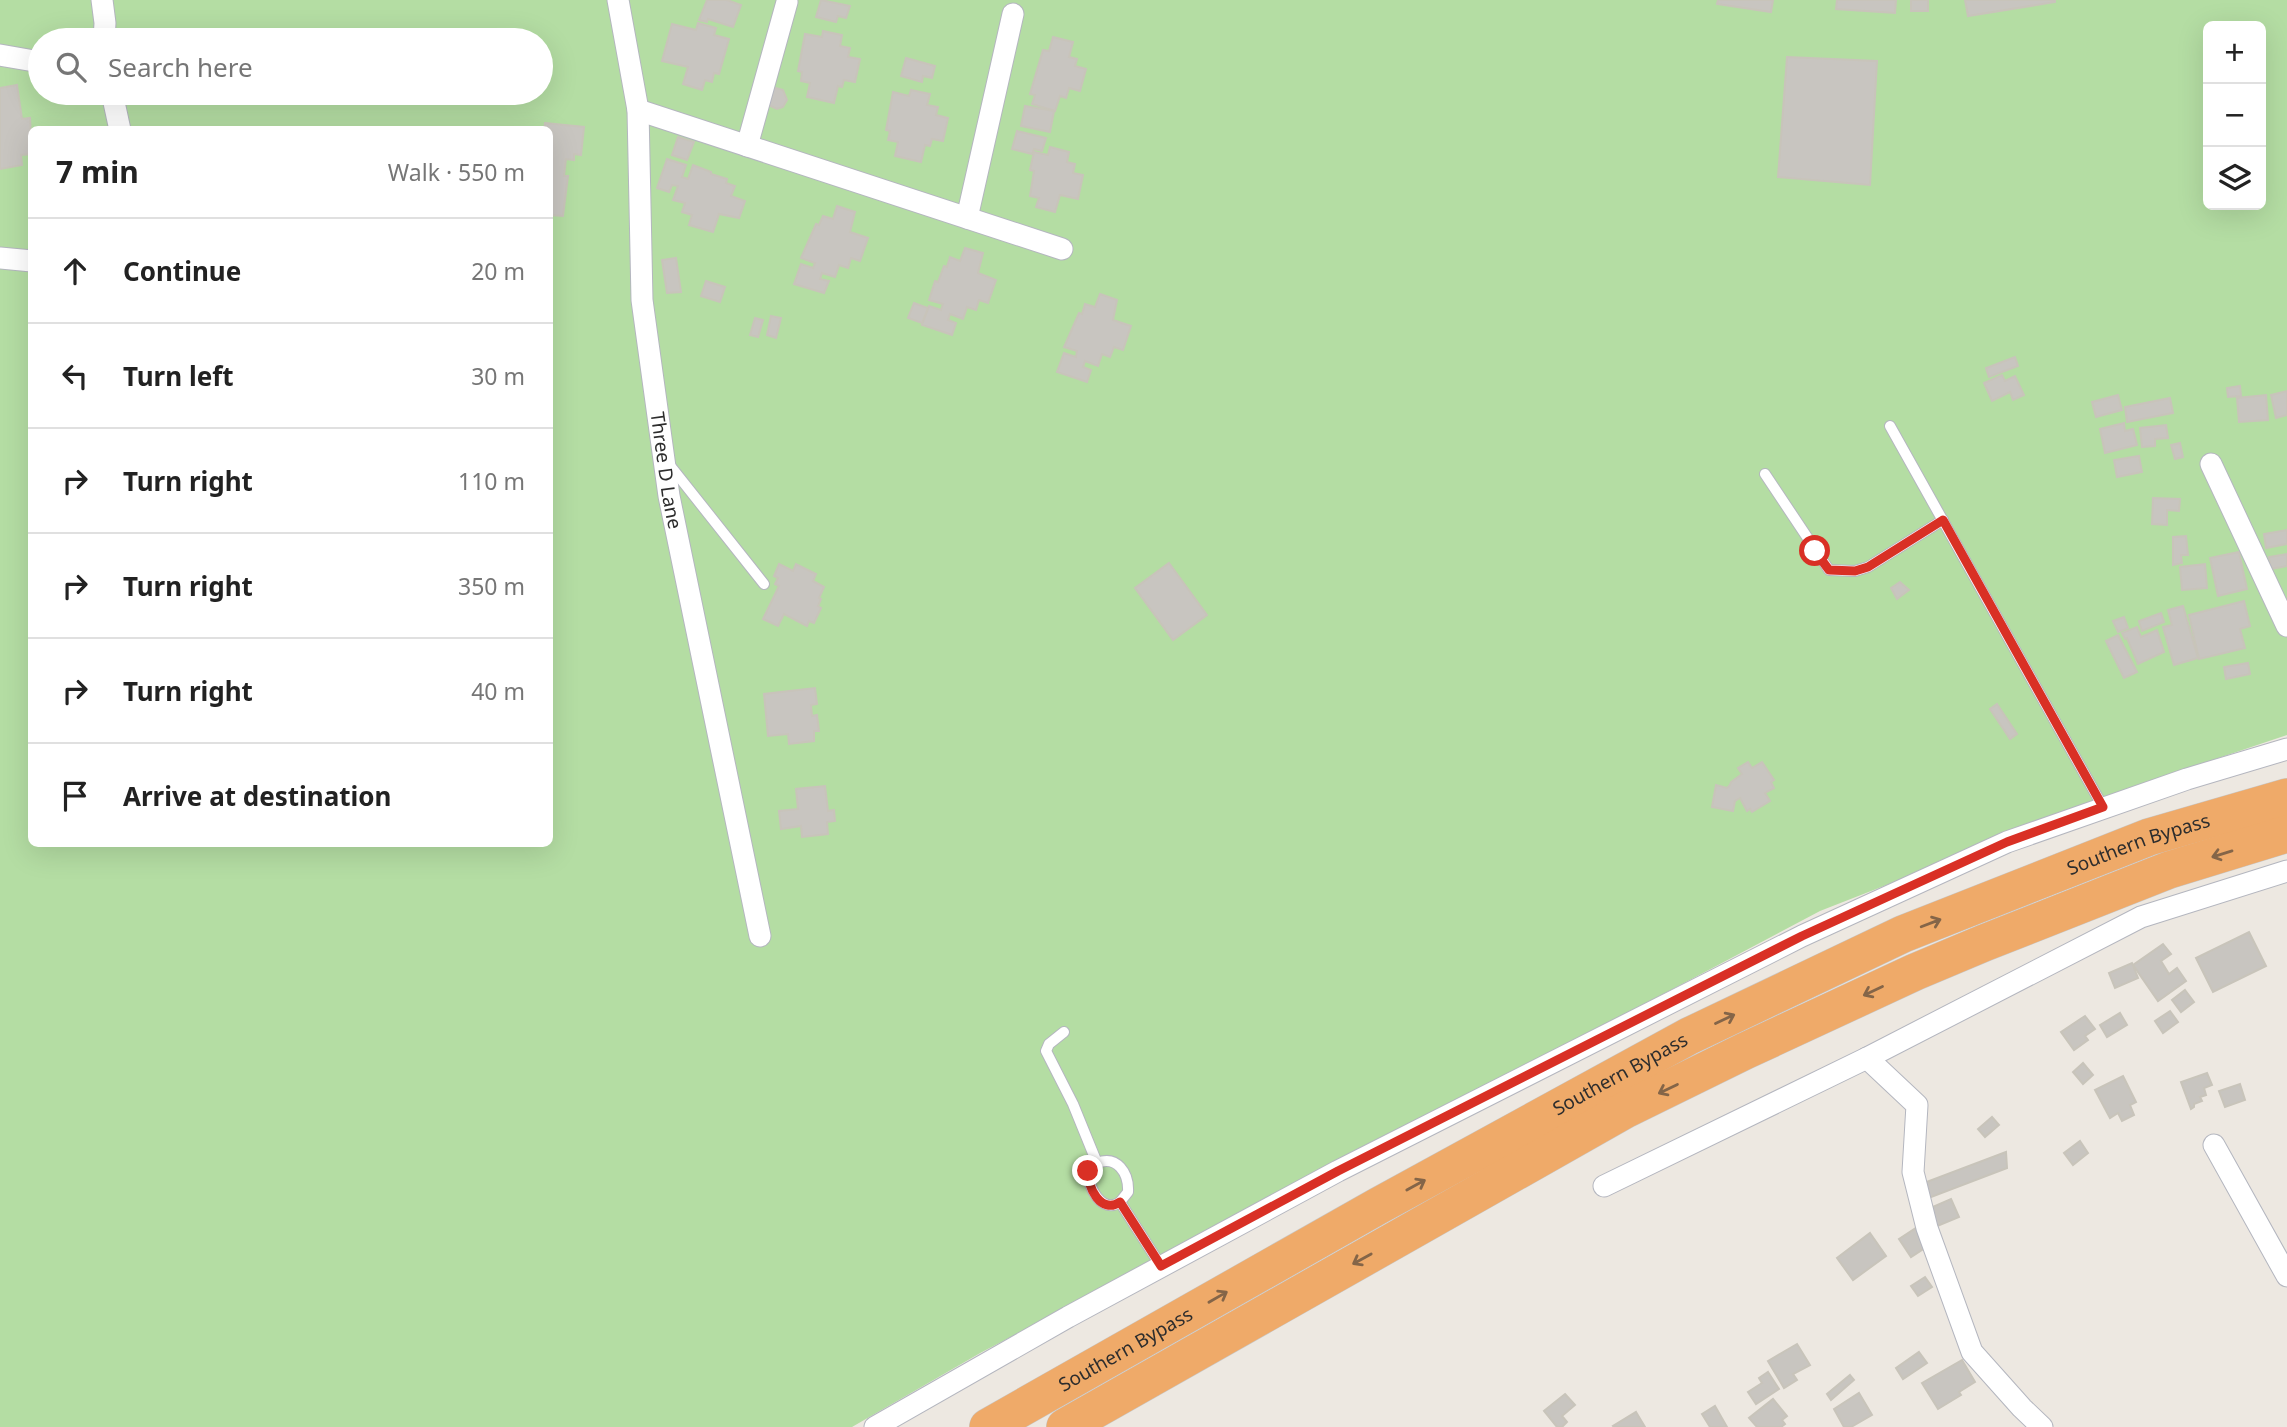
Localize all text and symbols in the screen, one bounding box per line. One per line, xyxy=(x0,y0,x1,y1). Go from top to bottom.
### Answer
map controls xyxy=(2203,21,2266,210)
button: + xyxy=(2203,21,2266,84)
search box xyxy=(28,28,553,105)
icon: search xyxy=(52,48,90,86)
text: Search here xyxy=(108,49,253,85)
button: − xyxy=(2203,84,2266,147)
button: layers xyxy=(2203,147,2266,210)
text: 7 min xyxy=(56,151,139,192)
text: Walk · 550 m xyxy=(388,156,525,188)
icon: ahead xyxy=(56,252,94,290)
text: Continue xyxy=(123,253,241,289)
text: 20 m xyxy=(471,255,525,287)
icon: left xyxy=(56,357,94,395)
text: Turn left xyxy=(123,358,234,394)
text: 30 m xyxy=(471,360,525,392)
street label: Three D Lane xyxy=(645,410,688,531)
icon: right xyxy=(56,462,94,500)
text: Turn right xyxy=(123,463,253,499)
text: 110 m xyxy=(458,465,525,497)
route start xyxy=(1799,535,1830,566)
icon: right xyxy=(56,567,94,605)
text: Turn right xyxy=(123,568,253,604)
text: 350 m xyxy=(458,570,525,602)
icon: right xyxy=(56,672,94,710)
text: Turn right xyxy=(123,673,253,709)
text: 40 m xyxy=(471,675,525,707)
icon: arrive xyxy=(56,777,94,815)
text: Arrive at destination xyxy=(123,778,392,814)
street label: Southern Bypass xyxy=(2063,807,2213,881)
one-way arrow xyxy=(2211,849,2233,862)
one-way arrow xyxy=(1919,915,1941,928)
one-way arrow xyxy=(1863,985,1885,998)
one-way arrow xyxy=(1713,1012,1735,1025)
street label: Southern Bypass xyxy=(1548,1026,1692,1121)
one-way arrow xyxy=(1658,1082,1679,1096)
route end xyxy=(1072,1155,1103,1186)
one-way arrow xyxy=(1406,1178,1426,1192)
one-way arrow xyxy=(1352,1253,1373,1266)
one-way arrow xyxy=(1208,1289,1228,1303)
street label: Southern Bypass xyxy=(1054,1301,1197,1397)

